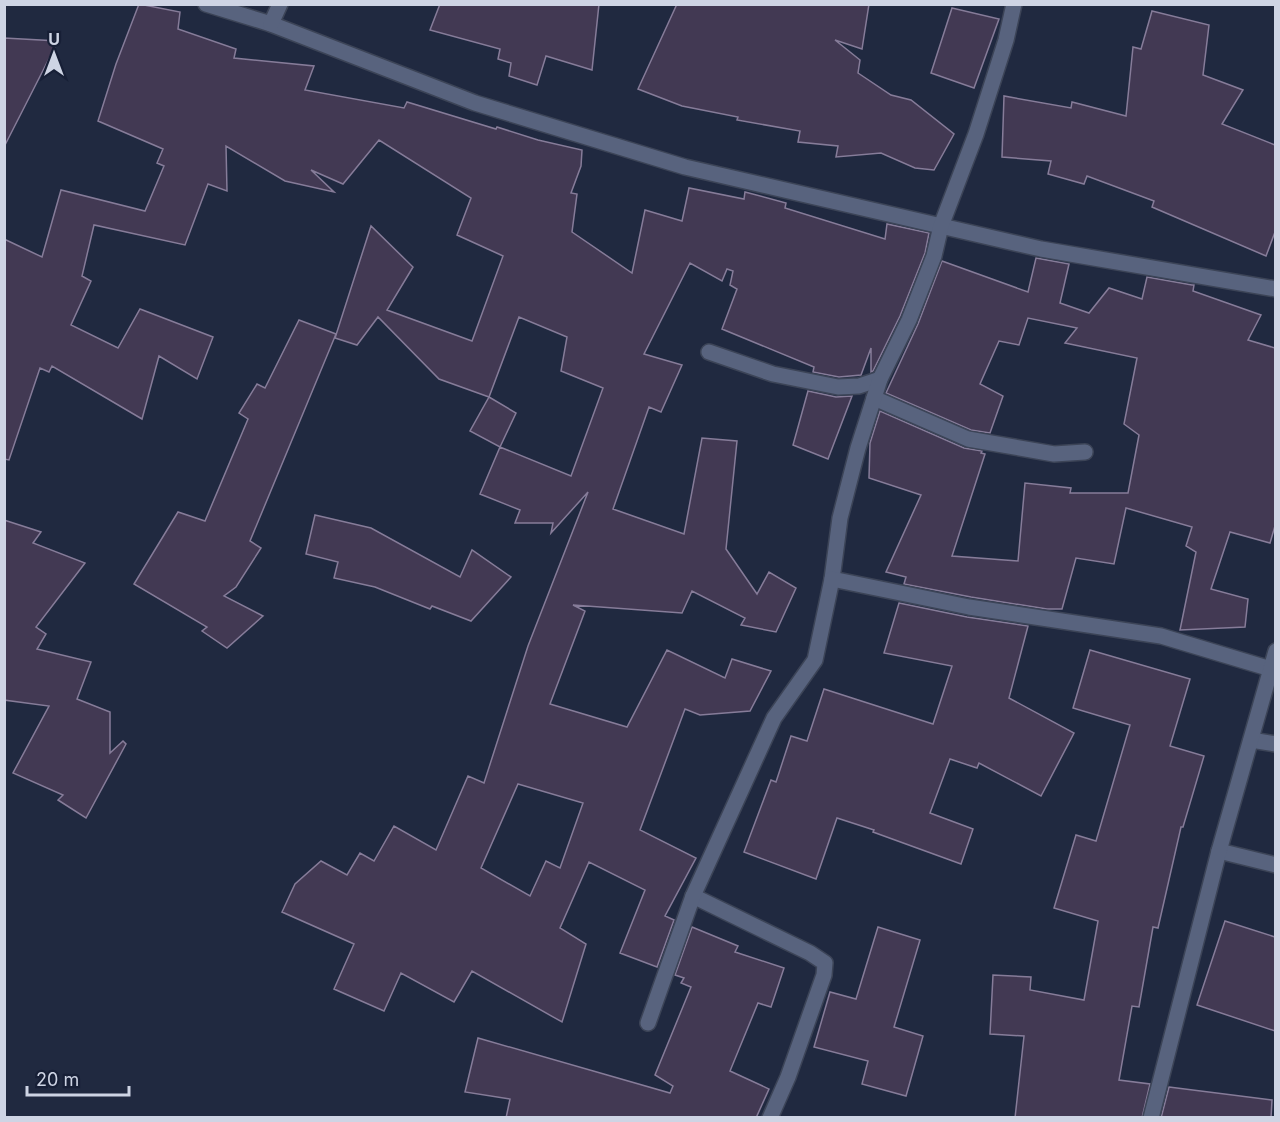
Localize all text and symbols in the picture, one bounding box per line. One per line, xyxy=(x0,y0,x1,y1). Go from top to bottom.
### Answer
north arrow xyxy=(24,24,84,84)
text: U xyxy=(48,29,60,49)
scale bar xyxy=(27,1059,129,1097)
text: 20 m xyxy=(36,1069,79,1090)

